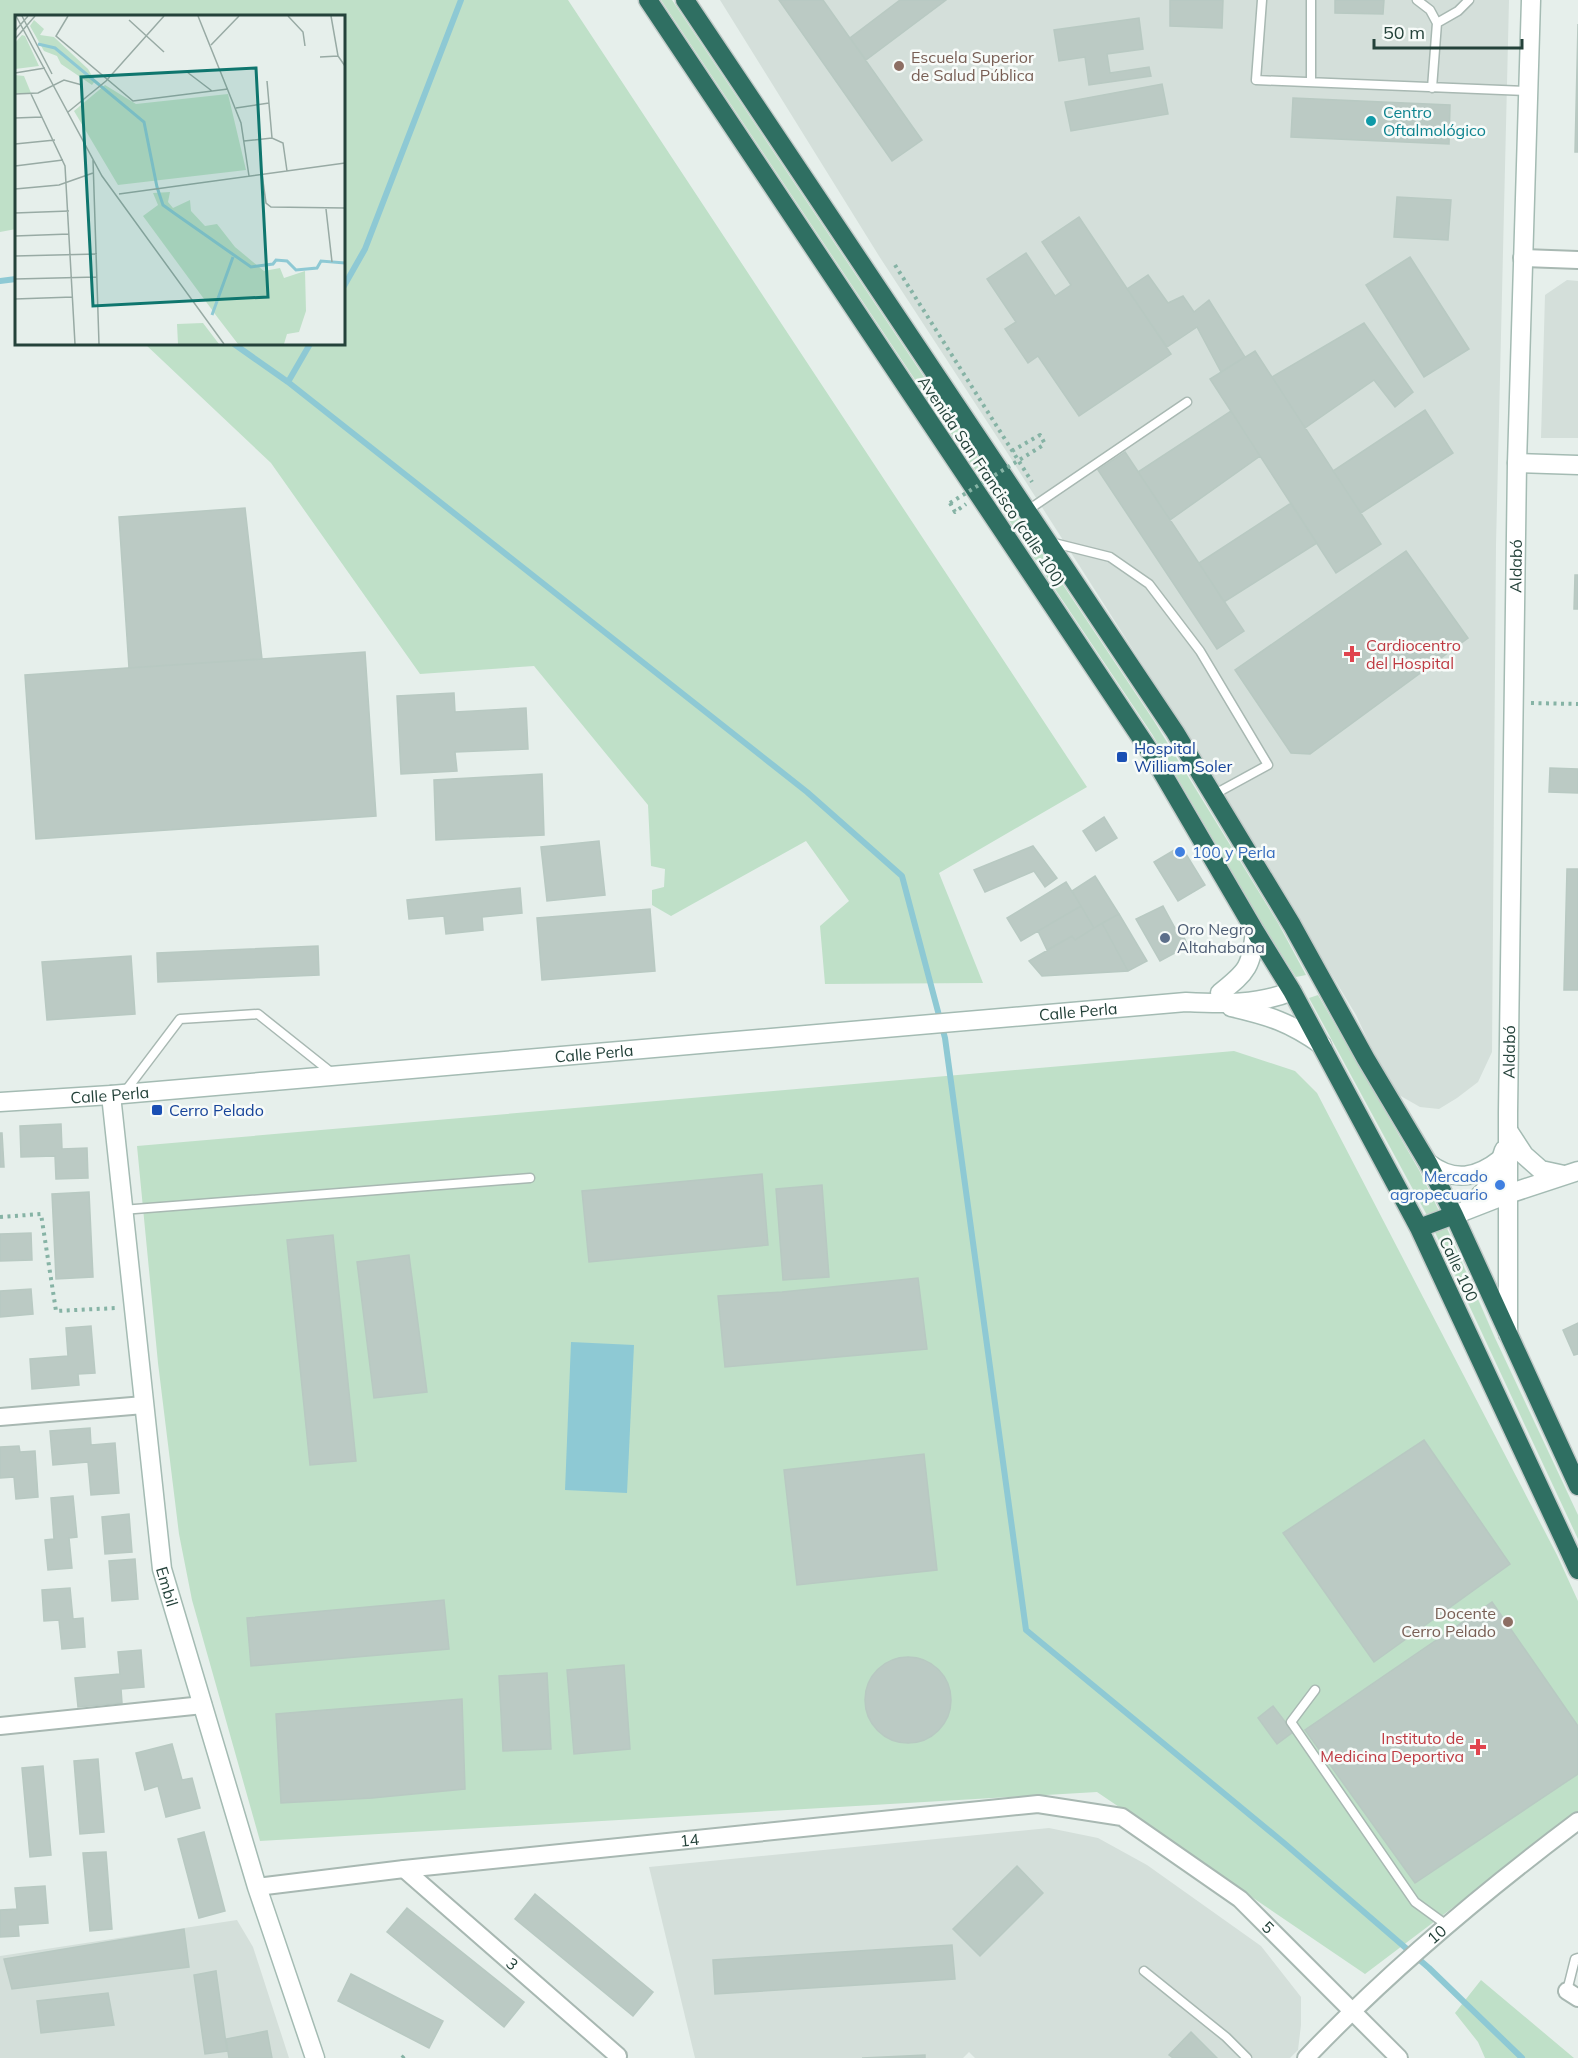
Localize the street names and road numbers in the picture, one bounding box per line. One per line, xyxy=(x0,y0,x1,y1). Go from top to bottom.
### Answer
street label: Avenida San Francisco (calle 100) xyxy=(914,372,1070,590)
street label: Aldabó xyxy=(1505,539,1526,593)
street label: Calle Perla xyxy=(1038,998,1118,1025)
street label: Aldabó xyxy=(1498,1025,1519,1079)
street label: Calle Perla xyxy=(554,1040,634,1067)
street label: Calle Perla xyxy=(70,1082,150,1108)
street label: Calle 100 xyxy=(1435,1233,1483,1305)
street label: Embil xyxy=(152,1564,183,1609)
street label: 14 xyxy=(679,1829,700,1851)
street label: 5 xyxy=(1258,1917,1279,1938)
street label: 10 xyxy=(1423,1920,1450,1948)
street label: 3 xyxy=(502,1953,523,1974)

